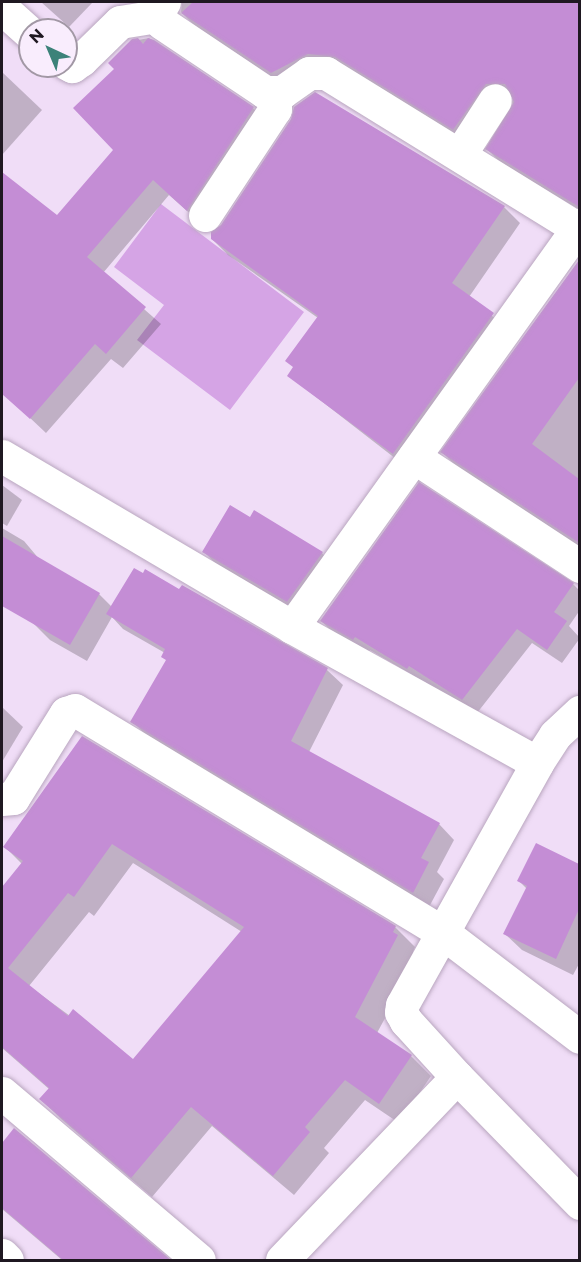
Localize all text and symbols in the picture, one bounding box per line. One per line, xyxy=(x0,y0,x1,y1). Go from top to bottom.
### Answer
north arrow xyxy=(18,18,78,78)
text: N xyxy=(25,25,48,47)

